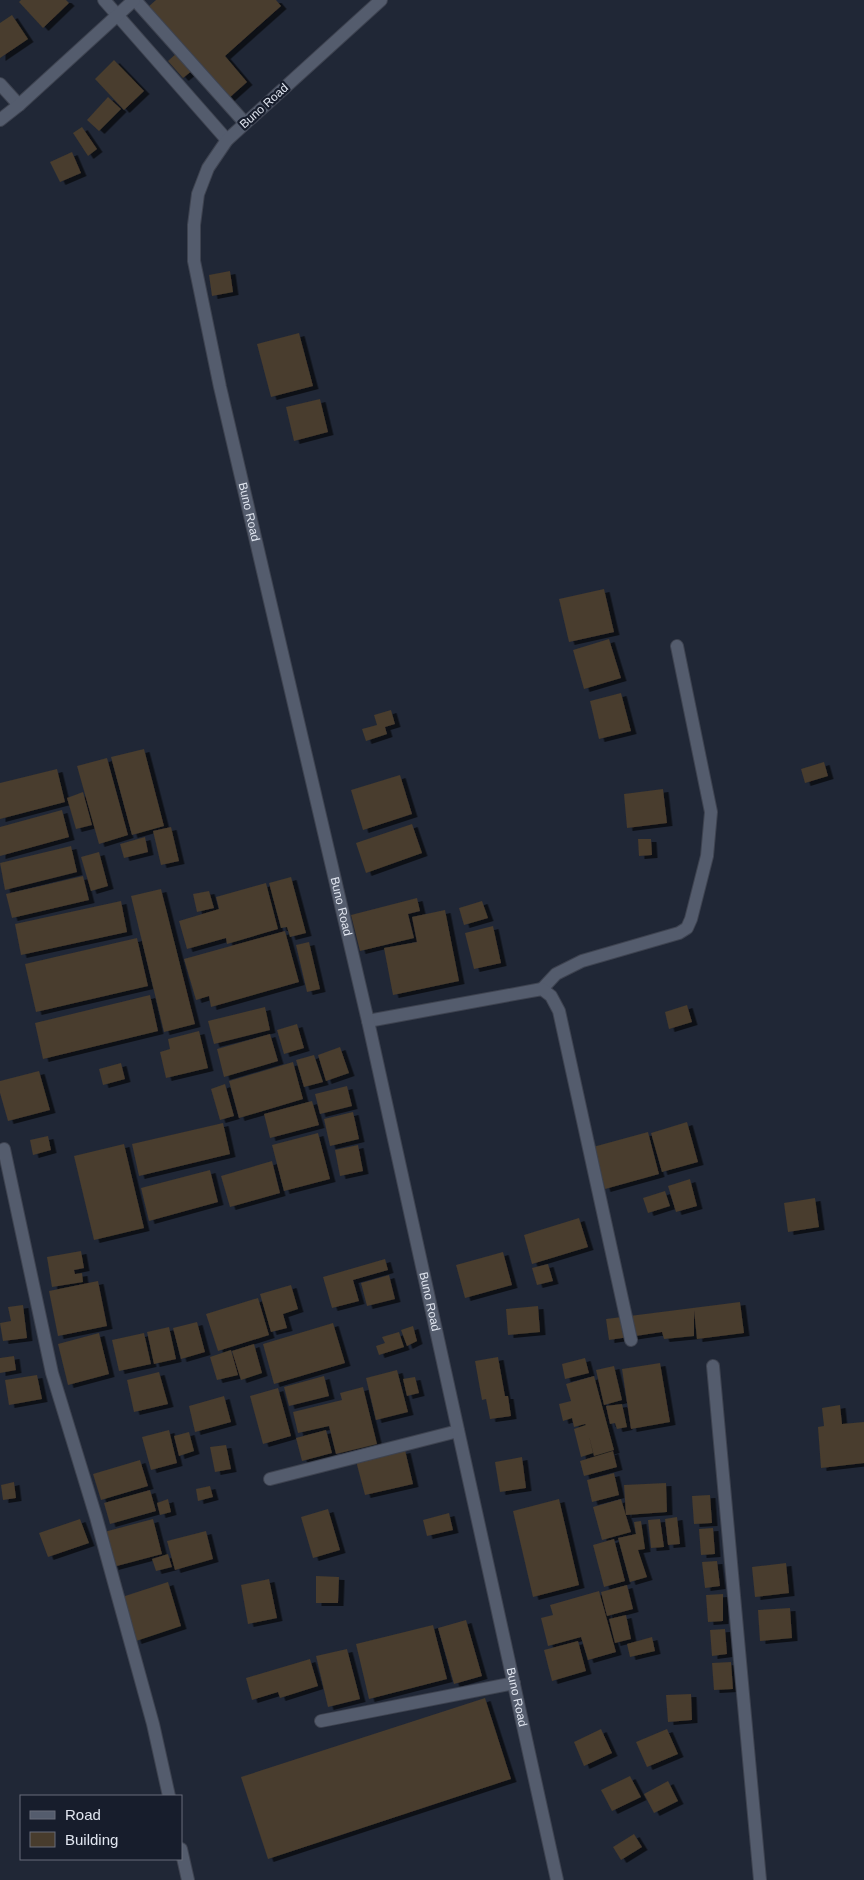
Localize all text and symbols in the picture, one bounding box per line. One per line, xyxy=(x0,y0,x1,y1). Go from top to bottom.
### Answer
street label: Buno Road xyxy=(237,81,291,131)
street label: Buno Road xyxy=(236,481,263,543)
street label: Buno Road xyxy=(328,875,355,937)
street label: Buno Road xyxy=(416,1271,443,1332)
street label: Buno Road xyxy=(503,1666,530,1728)
legend xyxy=(20,1795,182,1860)
text: Road xyxy=(65,1806,101,1823)
text: Building xyxy=(65,1831,118,1848)

